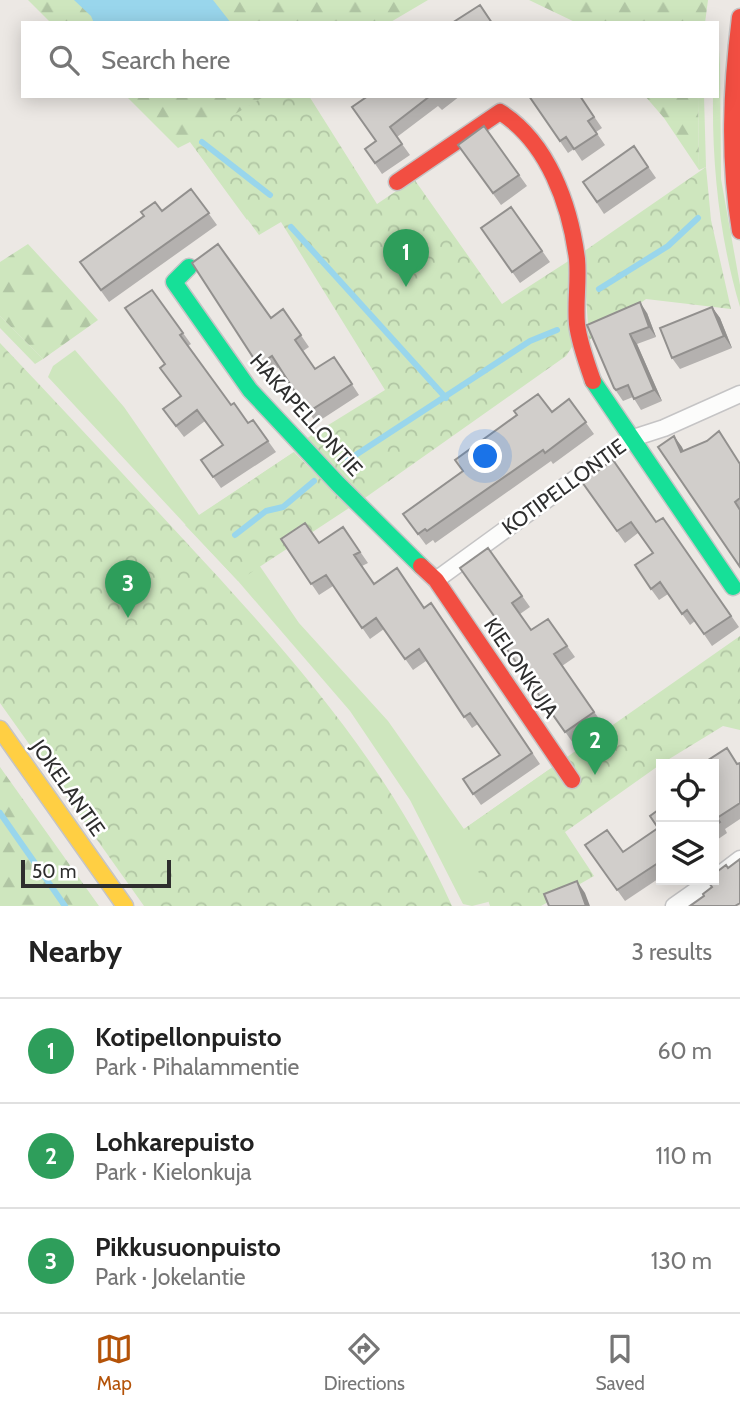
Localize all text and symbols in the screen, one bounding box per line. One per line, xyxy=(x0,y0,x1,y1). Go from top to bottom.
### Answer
search box xyxy=(21,21,719,98)
icon: search xyxy=(45,41,83,79)
text: Search here xyxy=(101,44,230,76)
pin: 1 xyxy=(383,229,429,287)
street label: HAKAPELLONTIE xyxy=(245,348,368,481)
street label: KOTIPELLONTIE xyxy=(497,433,630,540)
your location xyxy=(468,439,502,473)
pin: 3 xyxy=(105,560,151,618)
street label: KIELONKUJA xyxy=(479,613,564,723)
pin: 2 xyxy=(572,717,618,775)
street label: JOKELANTIE xyxy=(26,734,111,841)
map controls xyxy=(656,759,719,885)
button: locate xyxy=(656,759,719,822)
button: layers xyxy=(656,822,719,885)
scale bar xyxy=(21,857,172,889)
text: 50 m xyxy=(32,860,76,883)
text: Nearby xyxy=(28,933,122,970)
text: 3 results xyxy=(631,938,712,966)
text: Kotipellonpuisto xyxy=(95,1021,281,1053)
text: 1 xyxy=(47,1037,55,1065)
text: 60 m xyxy=(658,1037,712,1065)
text: Park · Pihalammentie xyxy=(95,1053,299,1081)
text: Lohkarepuisto xyxy=(95,1126,254,1158)
text: 2 xyxy=(45,1142,57,1170)
text: 110 m xyxy=(656,1142,712,1170)
text: Park · Kielonkuja xyxy=(95,1158,252,1186)
text: Pikkusuonpuisto xyxy=(95,1231,281,1263)
text: 3 xyxy=(45,1247,57,1275)
text: 130 m xyxy=(651,1247,712,1275)
text: Park · Jokelantie xyxy=(95,1263,246,1291)
tab: Map xyxy=(95,1330,133,1395)
tab: Directions xyxy=(324,1330,405,1395)
tab: Saved xyxy=(595,1330,645,1395)

